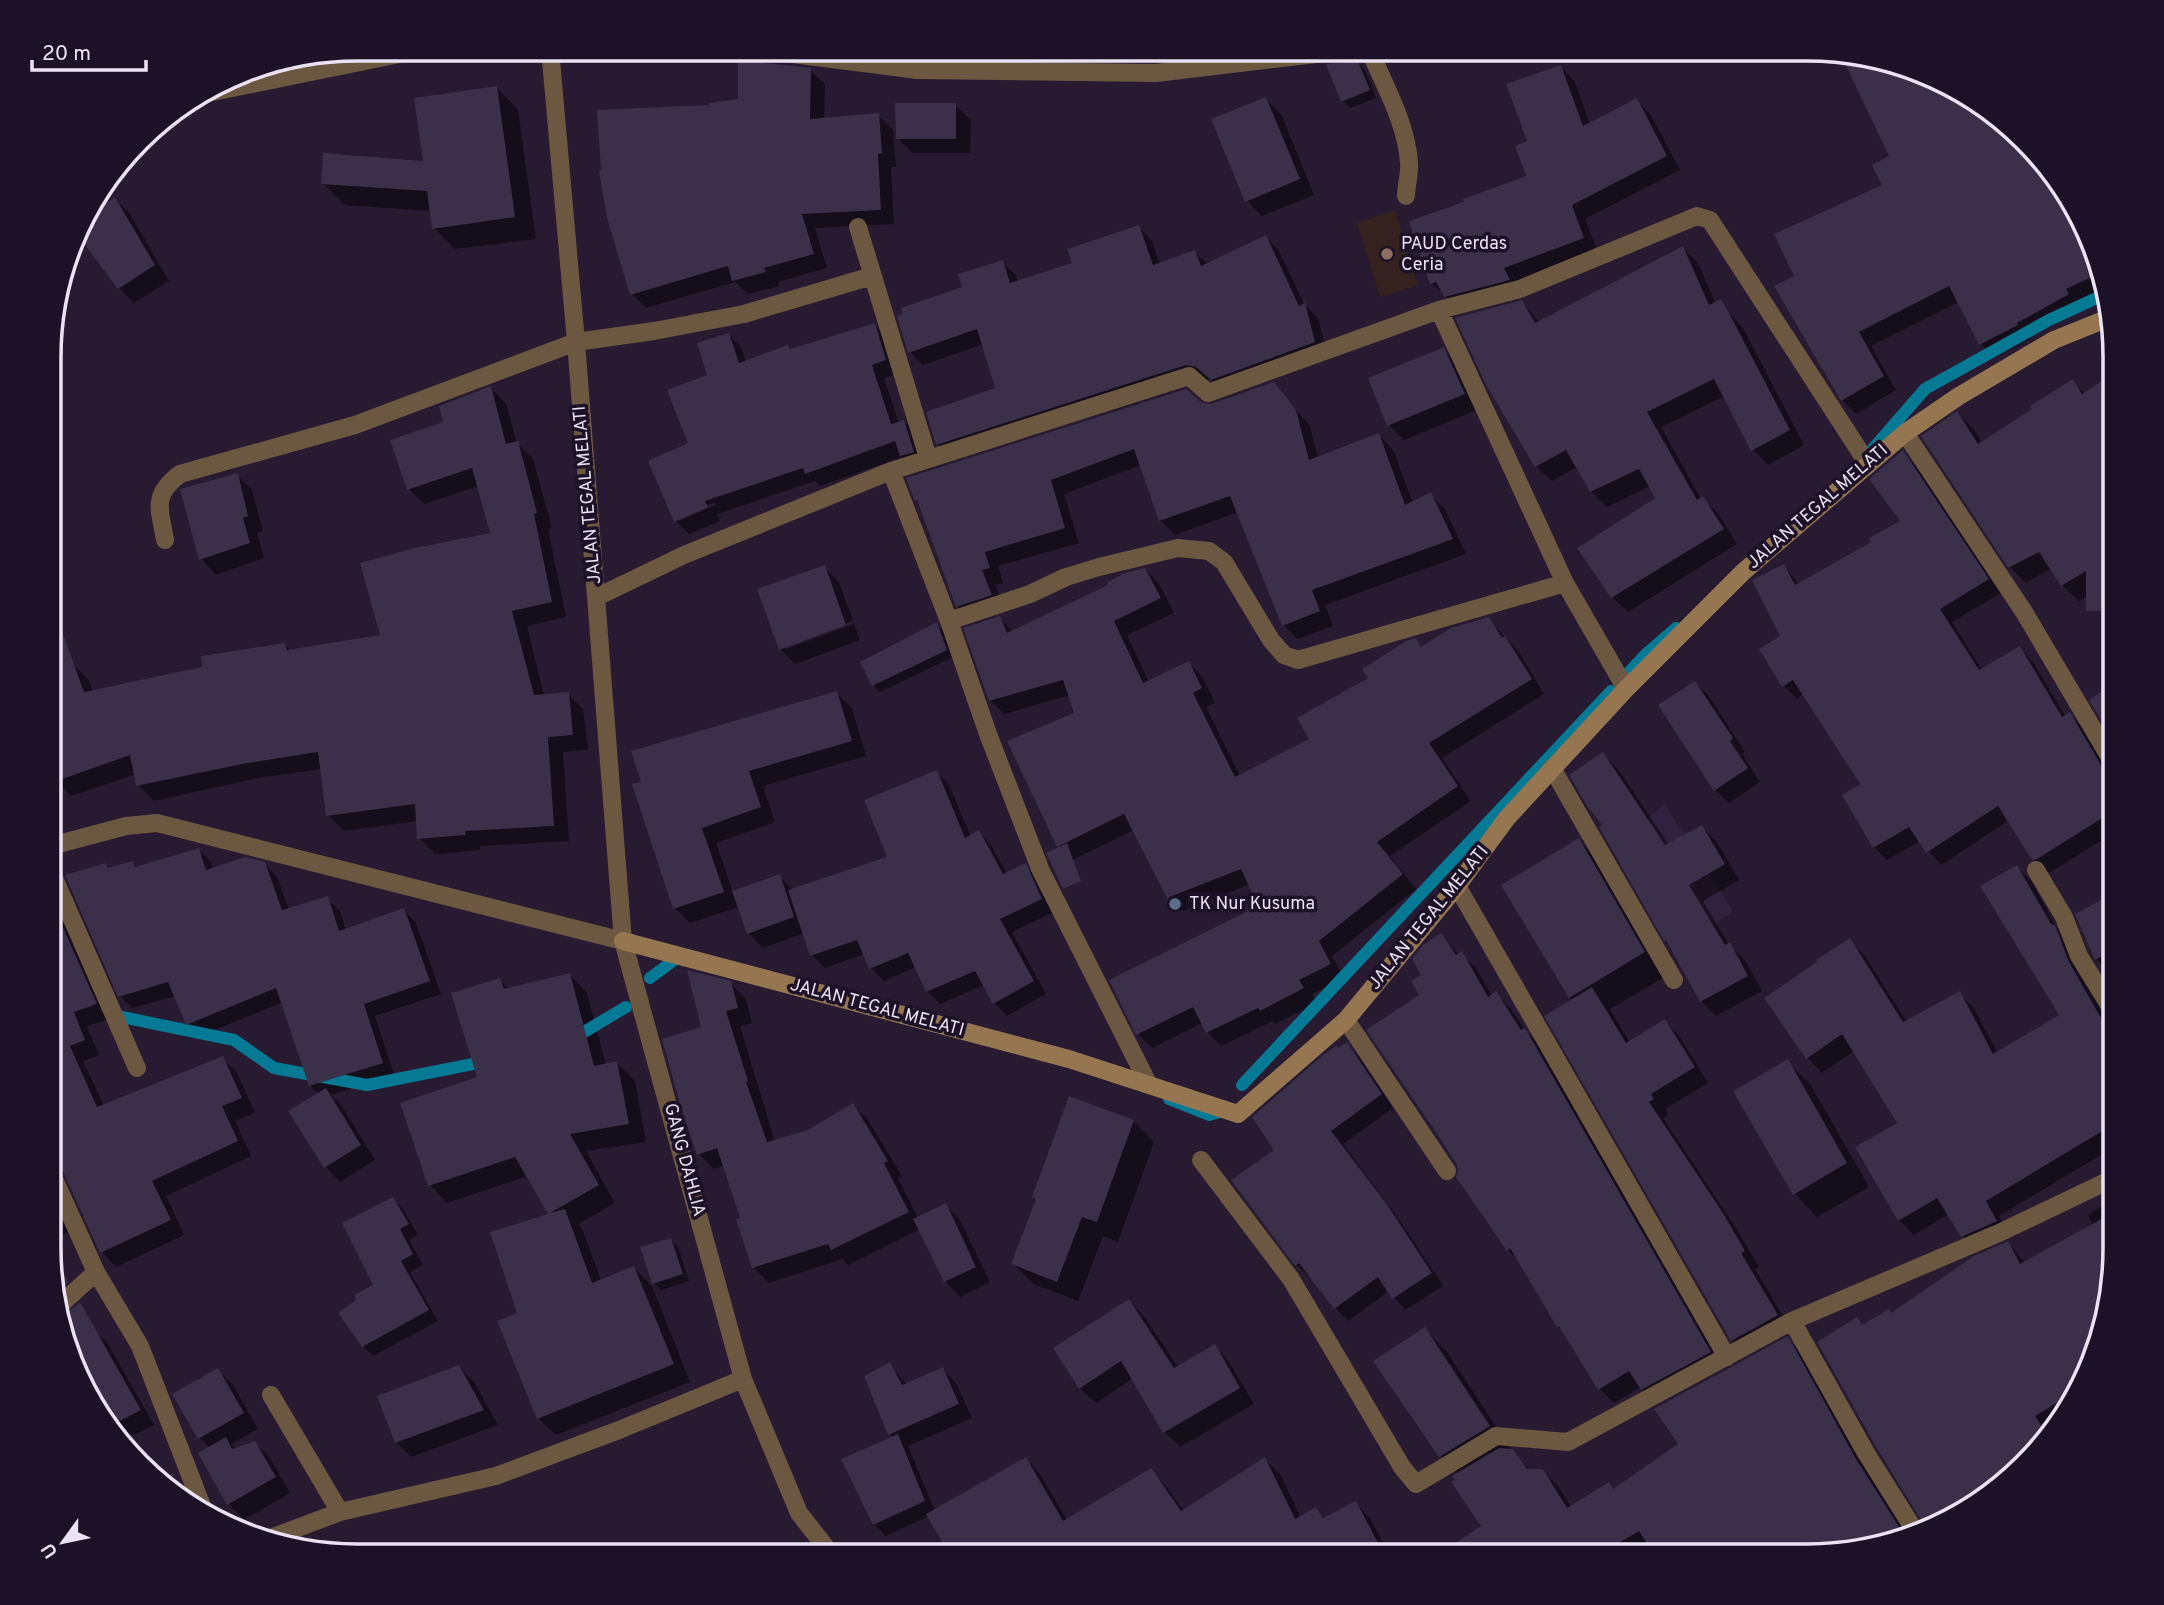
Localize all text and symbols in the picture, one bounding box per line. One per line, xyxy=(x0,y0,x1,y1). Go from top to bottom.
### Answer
scale bar xyxy=(32,28,145,72)
text: 20 m xyxy=(42,41,91,68)
place label: PAUD Cerdas Ceria xyxy=(1401,233,1507,277)
marker: PAUD Cerdas Ceria xyxy=(1379,246,1395,262)
street label: JALAN TEGAL MELATI xyxy=(569,405,607,585)
street label: JALAN TEGAL MELATI xyxy=(1743,440,1893,574)
street label: JALAN TEGAL MELATI xyxy=(1364,841,1494,995)
place label: TK Nur Kusuma xyxy=(1189,893,1315,916)
marker: TK Nur Kusuma xyxy=(1167,896,1183,912)
street label: JALAN TEGAL MELATI xyxy=(788,974,966,1042)
street label: GANG DAHLIA xyxy=(658,1101,710,1219)
north arrow xyxy=(28,1507,98,1577)
text: U xyxy=(37,1538,64,1562)

